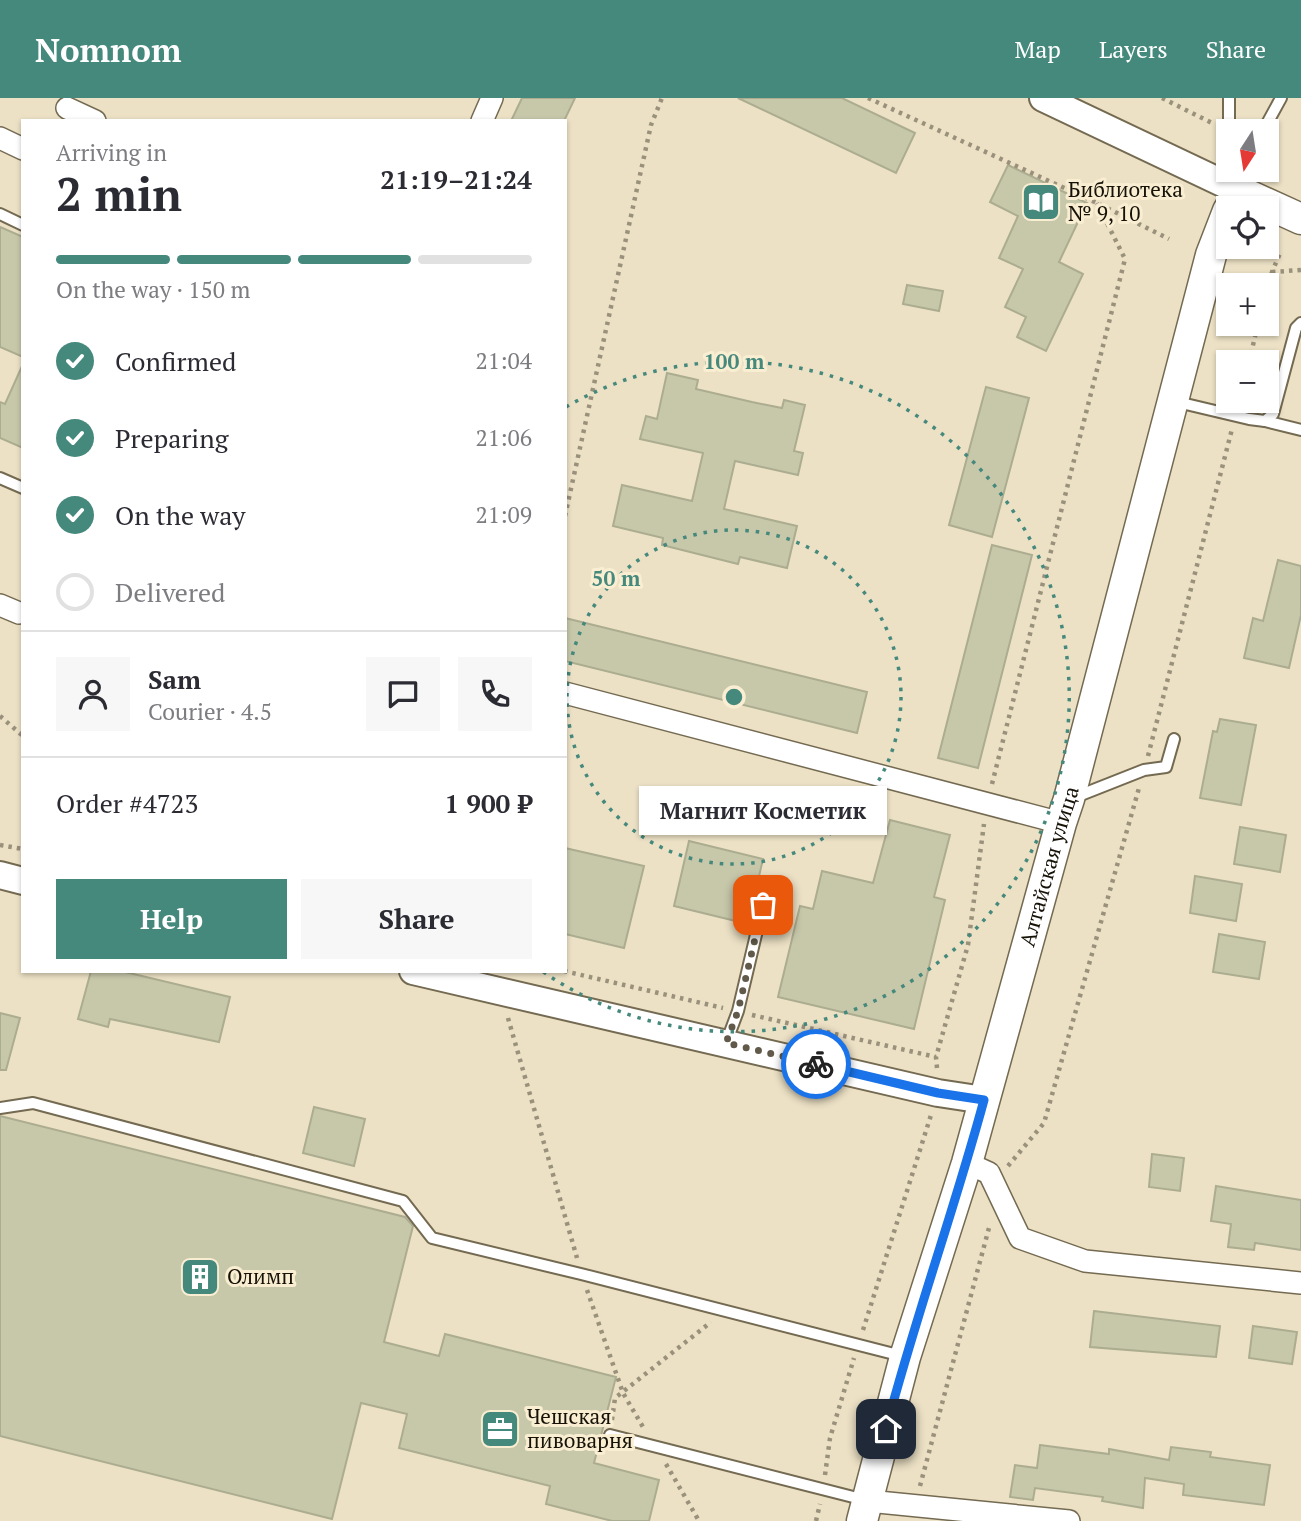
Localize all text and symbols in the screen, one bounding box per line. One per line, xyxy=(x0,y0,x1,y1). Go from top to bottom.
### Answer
text: Nomnom xyxy=(35,28,181,71)
text: Map xyxy=(1014,33,1061,65)
text: Layers xyxy=(1099,33,1168,65)
text: Share xyxy=(1206,33,1266,65)
north arrow xyxy=(1216,119,1279,182)
map controls xyxy=(1216,119,1279,413)
text: Arriving in xyxy=(56,137,167,168)
text: 21:19–21:24 xyxy=(380,162,532,196)
text: 2 min xyxy=(56,163,182,224)
place label: Библиотека № 9, 10 xyxy=(1068,175,1183,227)
library icon: Библиотека № 9, 10 xyxy=(1020,181,1062,223)
button: locate xyxy=(1216,196,1279,259)
button: + xyxy=(1216,273,1279,336)
text: On the way · 150 m xyxy=(56,274,250,305)
icon: check xyxy=(56,342,94,380)
text: Confirmed xyxy=(115,344,236,378)
text: 21:04 xyxy=(475,345,532,376)
text: 100 m xyxy=(704,347,765,375)
button: − xyxy=(1216,350,1279,413)
icon: check xyxy=(56,419,94,457)
text: Preparing xyxy=(115,421,228,455)
text: 21:06 xyxy=(475,422,532,453)
icon: check xyxy=(56,496,94,534)
text: On the way xyxy=(115,498,246,532)
text: 21:09 xyxy=(475,499,532,530)
text: 50 m xyxy=(592,564,641,592)
text: Delivered xyxy=(115,575,225,609)
button: person xyxy=(56,657,130,731)
button: chat xyxy=(366,657,440,731)
button: phone xyxy=(458,657,532,731)
text: Sam xyxy=(148,662,201,696)
centre of rings xyxy=(722,685,746,709)
text: Courier · 4.5 xyxy=(148,696,272,727)
street label: Алтайская улица xyxy=(1012,783,1085,950)
text: Order #4723 xyxy=(56,786,198,820)
text: 1 900 ₽ xyxy=(445,786,532,820)
callout: Магнит Косметик xyxy=(639,786,887,835)
text: Магнит Косметик xyxy=(660,795,866,826)
pin xyxy=(733,875,793,935)
button: Help xyxy=(56,879,287,959)
button: Share xyxy=(301,879,532,959)
icon: bag xyxy=(744,886,782,924)
courier xyxy=(781,1029,851,1099)
icon: bike xyxy=(797,1045,835,1083)
building icon: Олимп xyxy=(179,1256,221,1298)
place label: Олимп xyxy=(227,1262,294,1290)
pin xyxy=(856,1399,916,1459)
place label: Чешская пивоварня xyxy=(527,1402,633,1454)
office icon: Чешская пивоварня xyxy=(479,1408,521,1450)
icon: home xyxy=(867,1410,905,1448)

